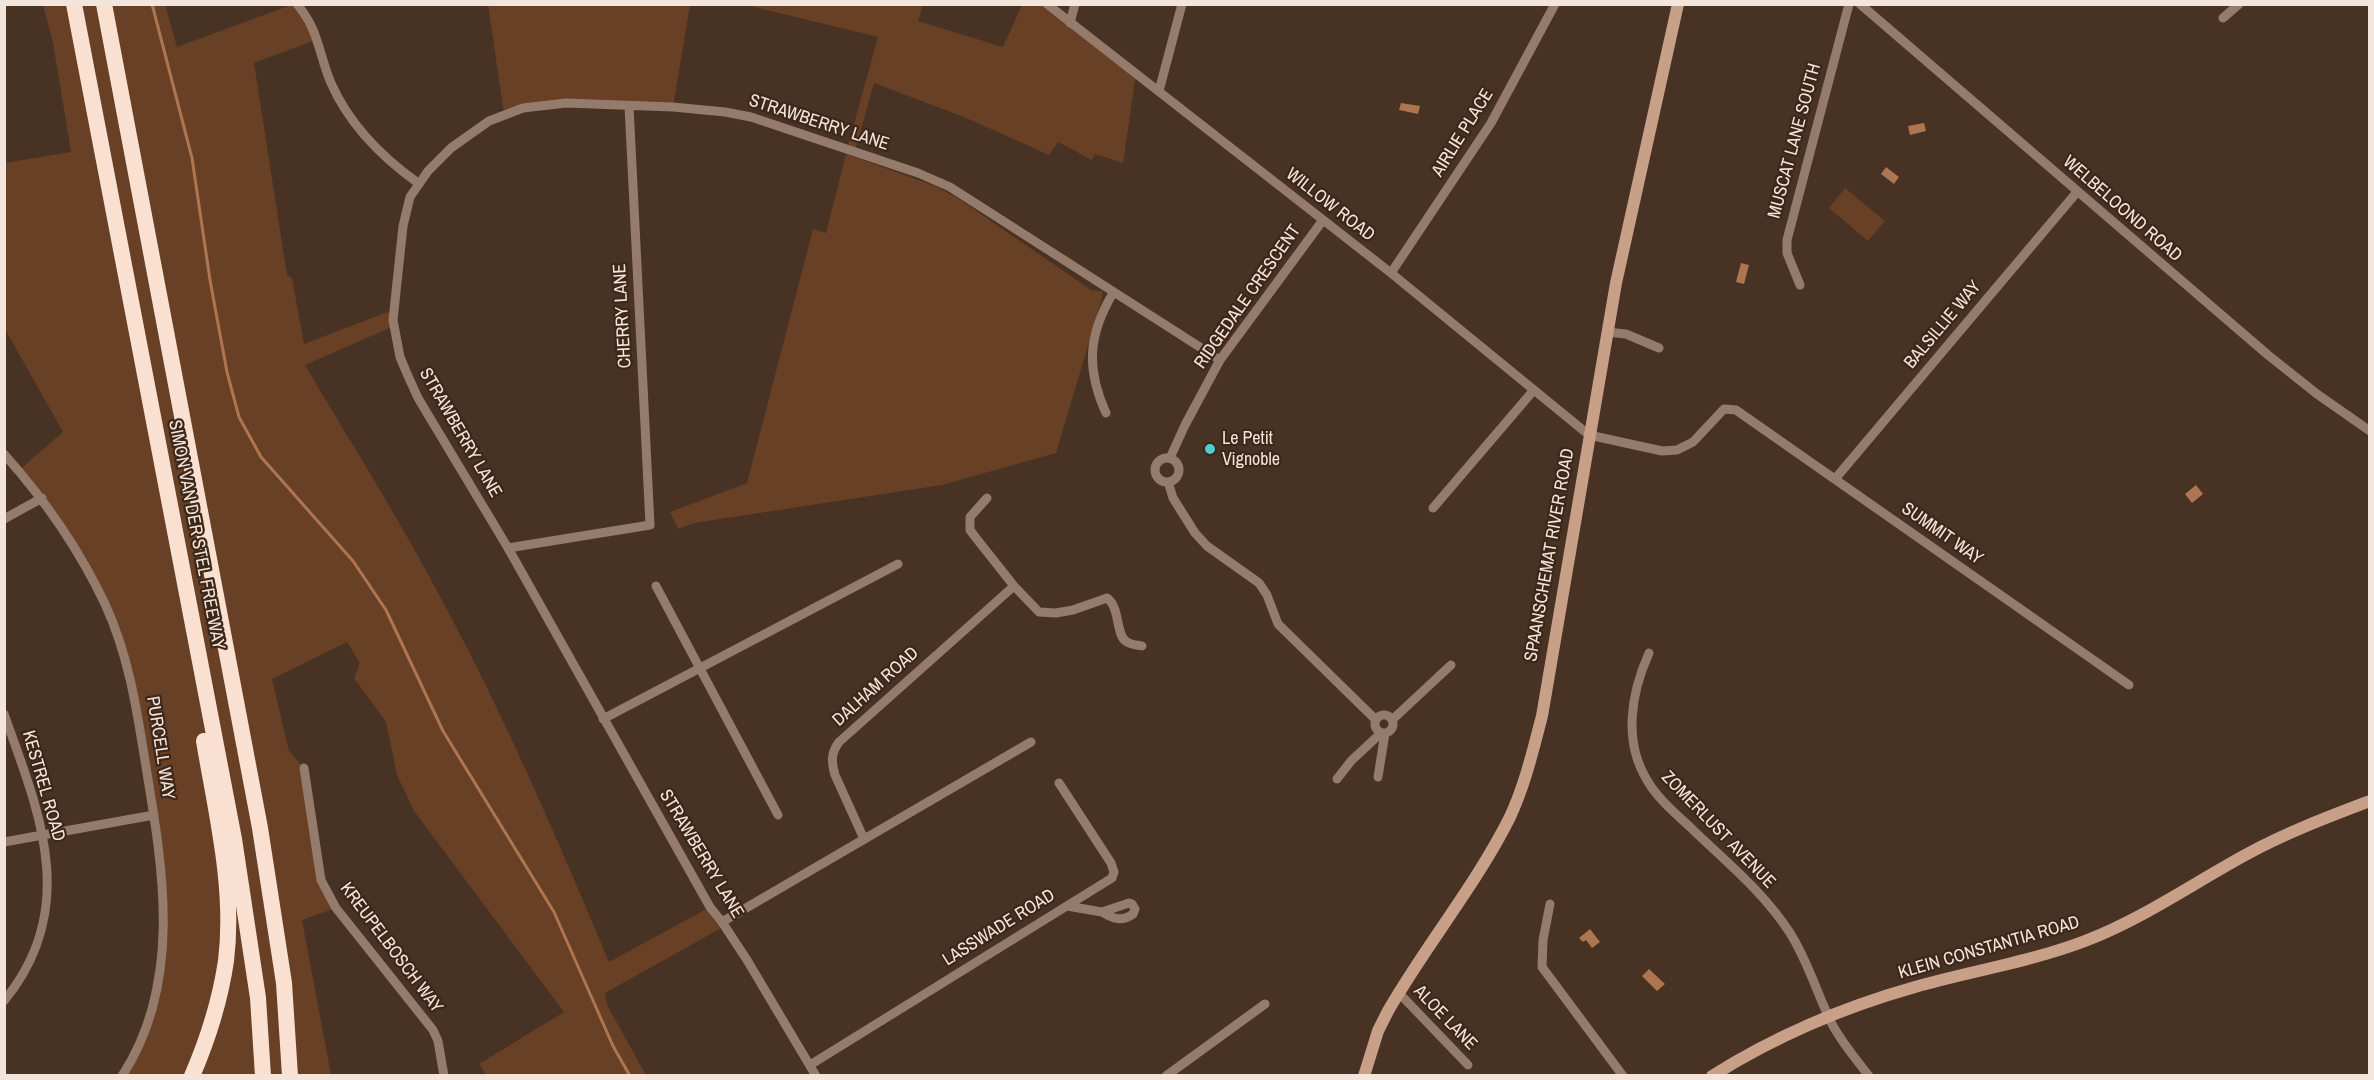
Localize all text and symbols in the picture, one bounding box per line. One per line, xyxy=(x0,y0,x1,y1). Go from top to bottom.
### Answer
street label: MUSCAT LANE SOUTH xyxy=(1764,61,1826,221)
street label: AIRLIE PLACE xyxy=(1428,85,1498,181)
street label: STRAWBERRY LANE xyxy=(746,90,892,156)
street label: WELBELOOND ROAD xyxy=(2058,151,2186,267)
street label: WILLOW ROAD xyxy=(1281,164,1379,246)
street label: RIDGEDALE CRESCENT xyxy=(1190,221,1306,373)
street label: CHERRY LANE xyxy=(609,263,637,369)
street label: BALSILLIE WAY xyxy=(1900,277,1986,373)
street label: STRAWBERRY LANE xyxy=(414,364,506,502)
street label: SIMON VAN DER STEL FREEWAY xyxy=(163,418,229,652)
place label: Le Petit Vignoble xyxy=(1222,428,1280,470)
marker: Le Petit Vignoble xyxy=(1203,442,1217,456)
street label: SPAANSCHEMAT RIVER ROAD xyxy=(1521,447,1579,663)
street label: SUMMIT WAY xyxy=(1897,498,1987,570)
street label: DALHAM ROAD xyxy=(829,643,923,731)
street label: PURCELL WAY xyxy=(141,695,179,801)
street label: KESTREL ROAD xyxy=(17,728,69,844)
street label: ZOMERLUST AVENUE xyxy=(1656,767,1780,893)
street label: STRAWBERRY LANE xyxy=(654,786,748,922)
street label: KREUPELBOSCH WAY xyxy=(335,879,447,1017)
street label: LASSWADE ROAD xyxy=(939,885,1059,971)
street label: KLEIN CONSTANTIA ROAD xyxy=(1896,912,2082,984)
street label: ALOE LANE xyxy=(1409,981,1481,1055)

